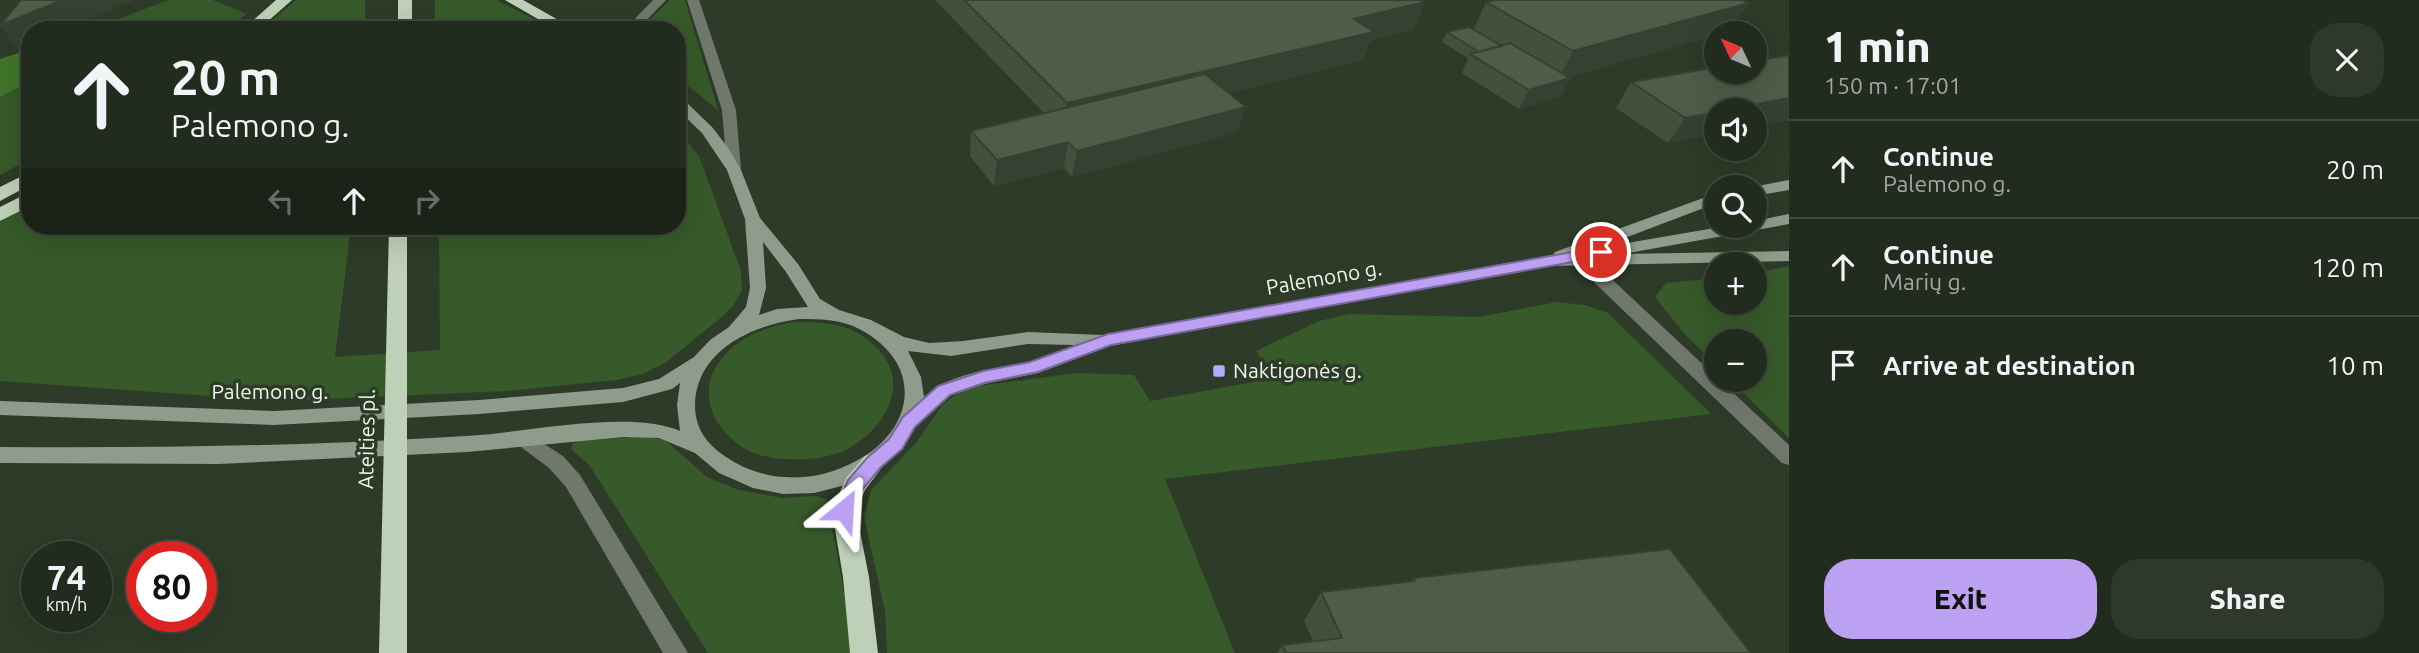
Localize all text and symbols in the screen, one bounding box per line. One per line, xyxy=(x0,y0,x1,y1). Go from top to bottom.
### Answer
north arrow xyxy=(1704,21,1768,84)
map controls xyxy=(1704,21,1767,392)
text: 1 min xyxy=(1824,23,1931,70)
button: close xyxy=(2310,23,2384,97)
icon: ahead xyxy=(56,49,147,140)
text: 20 m xyxy=(171,49,280,104)
text: 150 m · 17:01 xyxy=(1824,73,1962,98)
button: sound xyxy=(1704,98,1767,161)
text: Palemono g. xyxy=(171,107,349,143)
text: Continue xyxy=(1883,142,1994,171)
icon: ahead xyxy=(1824,150,1862,188)
text: 20 m xyxy=(2326,155,2384,184)
text: Palemono g. xyxy=(1883,171,2011,196)
button: search xyxy=(1704,175,1767,238)
icon: left xyxy=(262,182,300,220)
icon: ahead xyxy=(335,182,373,220)
icon: right xyxy=(408,182,446,220)
pin xyxy=(1571,222,1631,282)
icon: arrive xyxy=(1582,233,1620,271)
text: Continue xyxy=(1883,240,1994,269)
icon: ahead xyxy=(1824,248,1862,286)
button: + xyxy=(1704,252,1767,315)
text: 120 m xyxy=(2312,253,2384,282)
street label: Palemono g. xyxy=(1264,255,1384,299)
text: Marių g. xyxy=(1883,269,1966,294)
button: − xyxy=(1704,329,1767,392)
icon: arrive xyxy=(1824,346,1862,384)
text: Arrive at destination xyxy=(1883,351,2136,380)
text: 10 m xyxy=(2326,351,2384,380)
place label: Naktigonės g. xyxy=(1233,358,1362,382)
marker: Naktigonės g. xyxy=(1211,363,1227,379)
street label: Palemono g. xyxy=(212,379,329,403)
street label: Ateities pl. xyxy=(353,389,379,489)
position arrow xyxy=(807,473,881,547)
speed limit sign: 80 xyxy=(126,541,217,632)
text: 74 xyxy=(47,557,86,597)
button: Exit xyxy=(1824,559,2097,639)
button: Share xyxy=(2111,559,2384,639)
text: km/h xyxy=(46,594,87,614)

